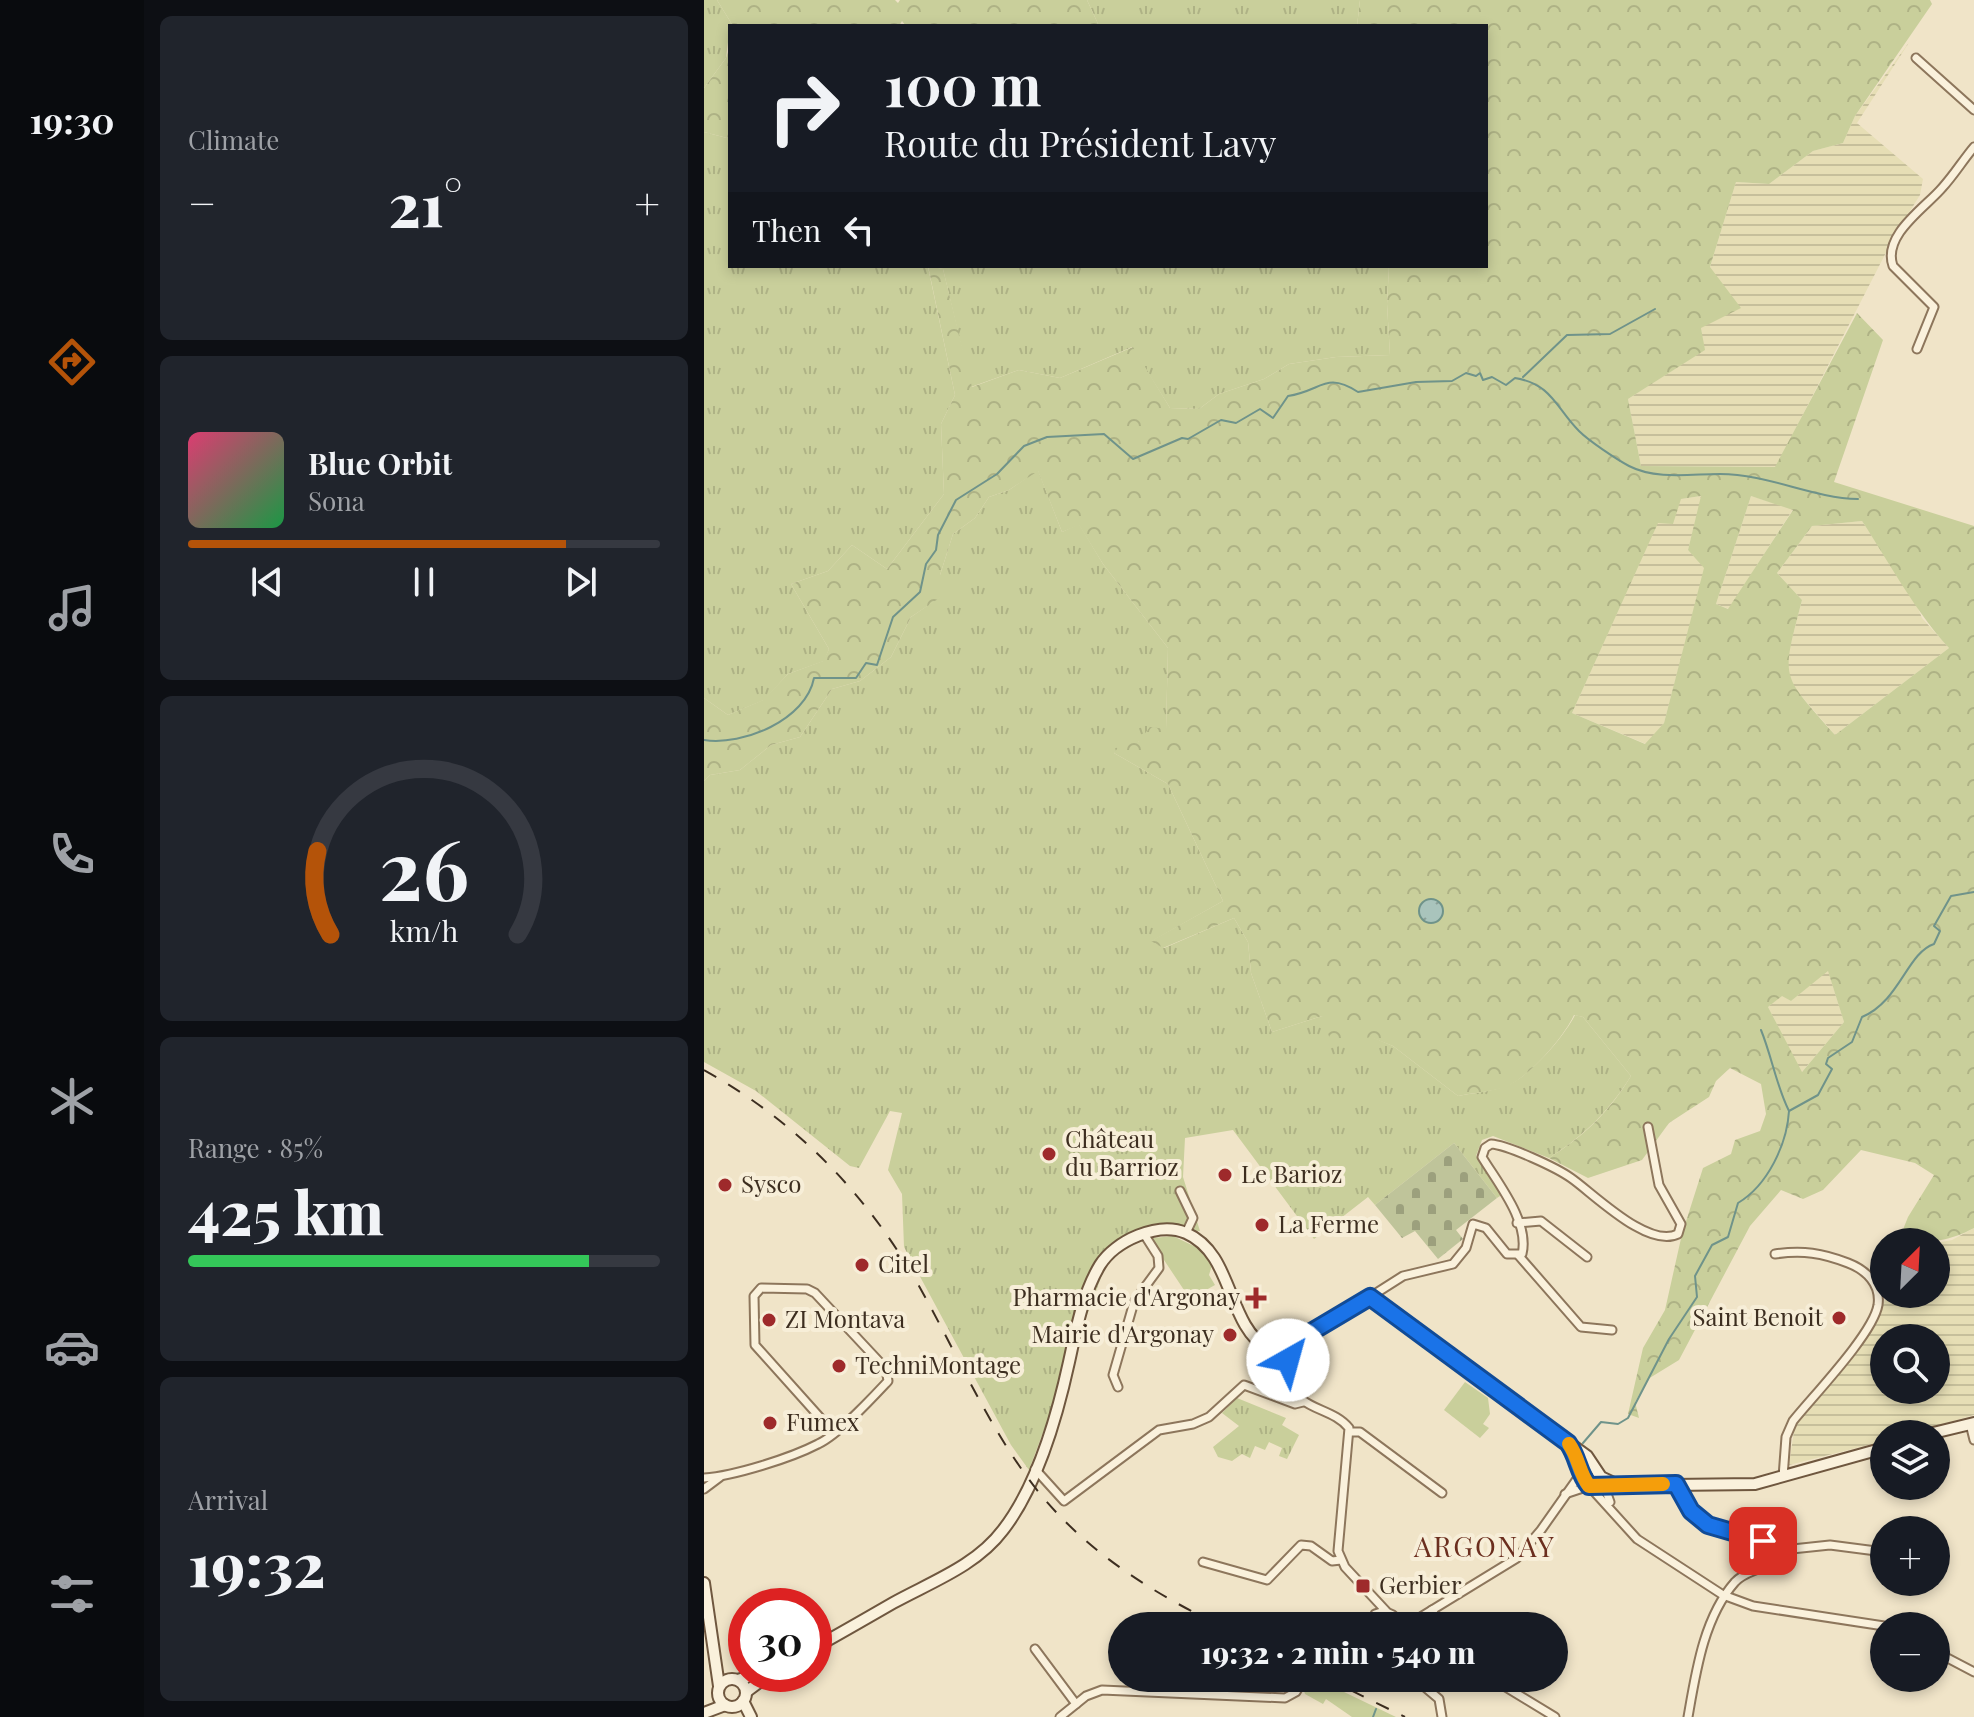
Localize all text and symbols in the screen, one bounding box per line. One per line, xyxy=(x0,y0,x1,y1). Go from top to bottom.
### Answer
text: 100 m xyxy=(884,46,1041,121)
icon: right xyxy=(752,56,856,160)
text: 19:30 xyxy=(30,95,114,143)
text: Route du Président Lavy xyxy=(884,118,1276,166)
text: Climate xyxy=(188,122,279,157)
text: 21° xyxy=(389,162,462,242)
text: − xyxy=(188,172,216,231)
text: + xyxy=(634,172,660,231)
icon: left xyxy=(837,208,881,252)
text: Then xyxy=(752,210,821,250)
icon: directions xyxy=(44,334,100,390)
text: Blue Orbit xyxy=(308,443,452,483)
text: Sona xyxy=(308,483,365,518)
icon: previous xyxy=(245,560,289,604)
icon: pause xyxy=(402,560,446,604)
icon: next xyxy=(559,560,603,604)
icon: music xyxy=(44,580,100,636)
text: 26 xyxy=(379,810,469,921)
icon: phone xyxy=(44,826,100,882)
text: km/h xyxy=(390,911,458,949)
icon: climate xyxy=(44,1073,100,1129)
place label: Château du Barrioz xyxy=(1065,1122,1179,1182)
text: Range · 85% xyxy=(188,1130,323,1165)
marker: Château du Barrioz xyxy=(1040,1145,1058,1163)
place label: Le Barioz xyxy=(1241,1157,1342,1189)
marker: Le Barioz xyxy=(1216,1166,1234,1184)
place label: Sysco xyxy=(741,1167,801,1199)
text: 425 km xyxy=(188,1170,384,1250)
marker: Sysco xyxy=(716,1176,734,1194)
place label: La Ferme xyxy=(1278,1207,1379,1239)
marker: La Ferme xyxy=(1253,1216,1271,1234)
north arrow xyxy=(1870,1228,1950,1308)
map controls xyxy=(1870,1228,1950,1692)
place label: Citel xyxy=(878,1247,929,1279)
marker: Citel xyxy=(853,1256,871,1274)
place label: Pharmacie d'Argonay xyxy=(1013,1280,1240,1312)
marker: Pharmacie d'Argonay xyxy=(1247,1289,1265,1307)
place label: Saint Benoit xyxy=(1693,1300,1823,1332)
place label: ZI Montava xyxy=(785,1302,905,1334)
marker: Saint Benoit xyxy=(1830,1309,1848,1327)
marker: ZI Montava xyxy=(760,1311,778,1329)
place label: Mairie d'Argonay xyxy=(1032,1317,1214,1349)
position arrow xyxy=(1246,1318,1330,1402)
icon: car xyxy=(44,1319,100,1375)
button: search xyxy=(1870,1324,1950,1404)
marker: Mairie d'Argonay xyxy=(1221,1326,1239,1344)
place label: TechniMontage xyxy=(855,1348,1021,1380)
marker: TechniMontage xyxy=(830,1357,848,1375)
place label: Fumex xyxy=(786,1405,860,1437)
marker: Fumex xyxy=(761,1414,779,1432)
button: layers xyxy=(1870,1420,1950,1500)
text: Arrival xyxy=(188,1482,268,1517)
pin xyxy=(1729,1507,1797,1575)
button: + xyxy=(1870,1516,1950,1596)
icon: arrive xyxy=(1741,1519,1785,1563)
text: 19:32 xyxy=(188,1522,325,1602)
district label: ARGONAY xyxy=(1413,1527,1556,1564)
icon: filters xyxy=(44,1566,100,1622)
place label: Gerbier xyxy=(1379,1568,1462,1600)
marker: Gerbier xyxy=(1354,1577,1372,1595)
speed limit sign: 30 xyxy=(728,1588,832,1692)
button: − xyxy=(1870,1612,1950,1692)
text: 19:32 · 2 min · 540 m xyxy=(1201,1632,1475,1672)

